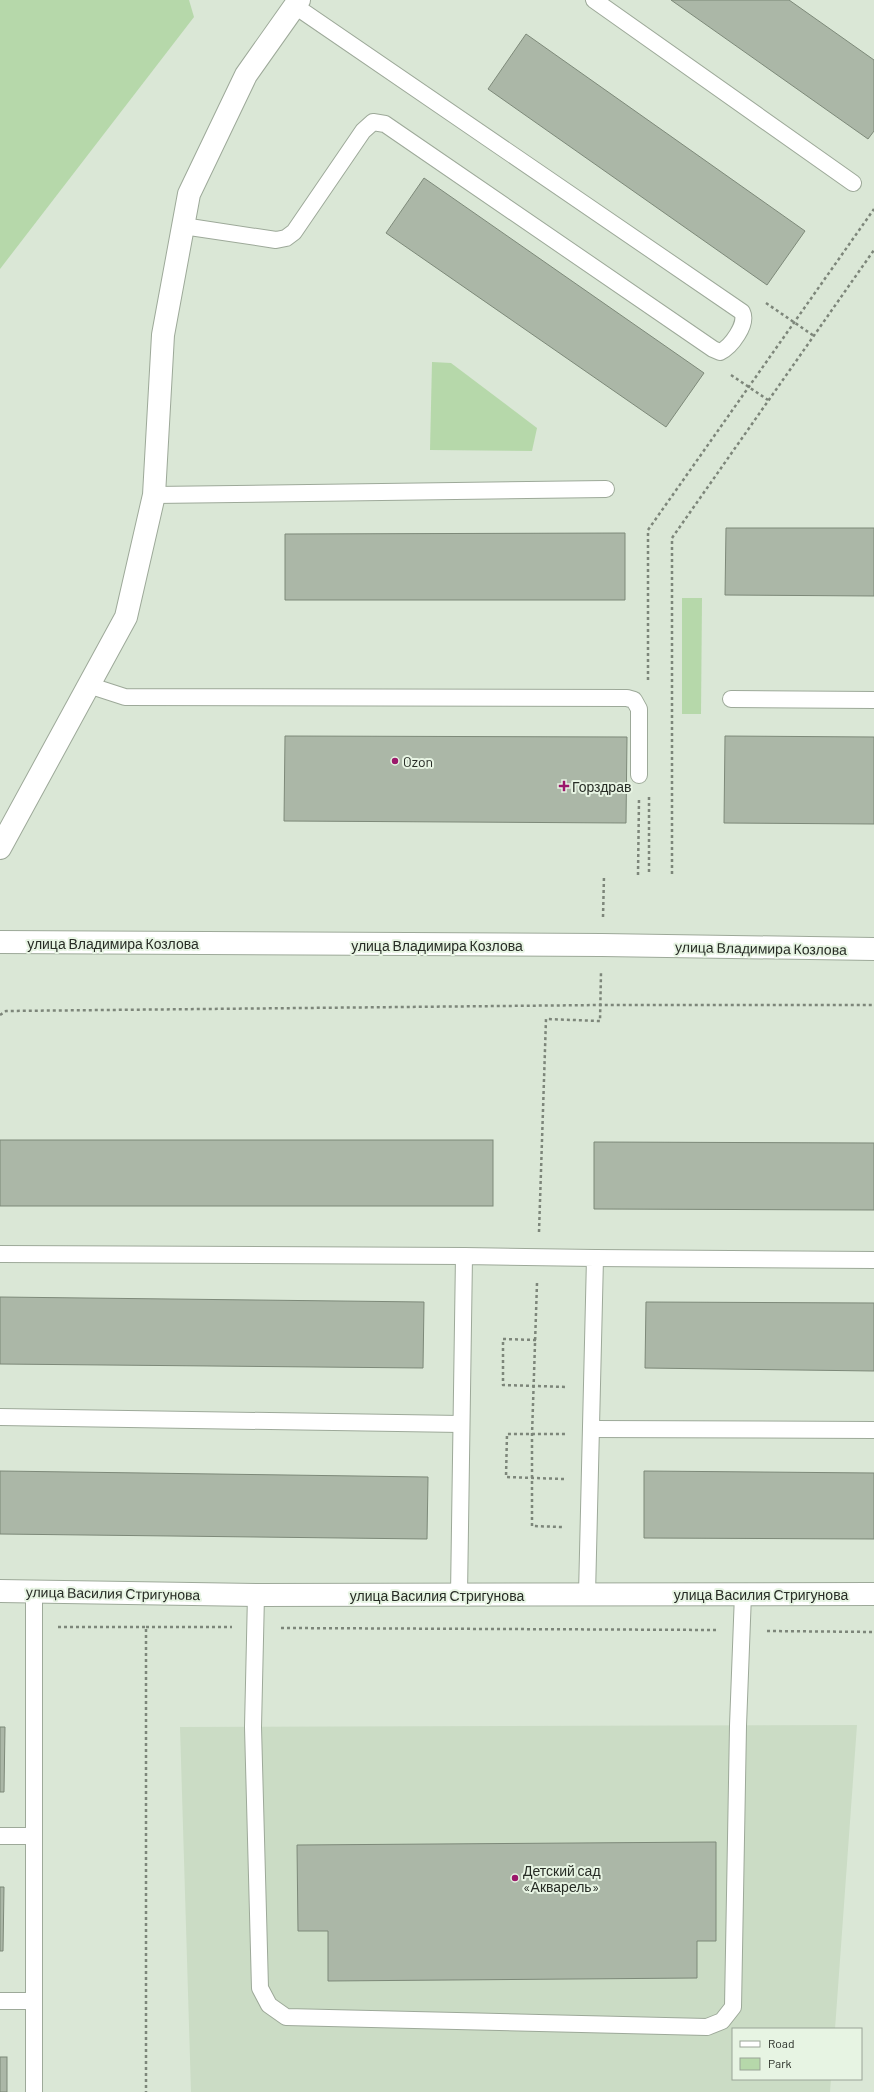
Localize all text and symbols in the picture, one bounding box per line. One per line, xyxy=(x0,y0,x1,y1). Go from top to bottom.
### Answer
place label: Ozon xyxy=(403,753,433,770)
marker: Ozon xyxy=(390,756,400,766)
place label: Горздрав xyxy=(572,778,631,795)
marker: Горздрав xyxy=(559,781,569,791)
street label: улица Владимира Козлова xyxy=(27,935,199,952)
street label: улица Владимира Козлова xyxy=(351,937,523,954)
street label: улица Владимира Козлова xyxy=(675,938,847,958)
street label: улица Василия Стригунова xyxy=(26,1583,201,1603)
street label: улица Василия Стригунова xyxy=(674,1586,848,1603)
street label: улица Василия Стригунова xyxy=(350,1587,524,1604)
place label: Детский сад «Акварель» xyxy=(523,1862,601,1895)
marker: Детский сад «Акварель» xyxy=(510,1873,520,1883)
legend xyxy=(732,2028,862,2080)
text: Road xyxy=(768,2036,795,2050)
text: Park xyxy=(768,2056,792,2070)

